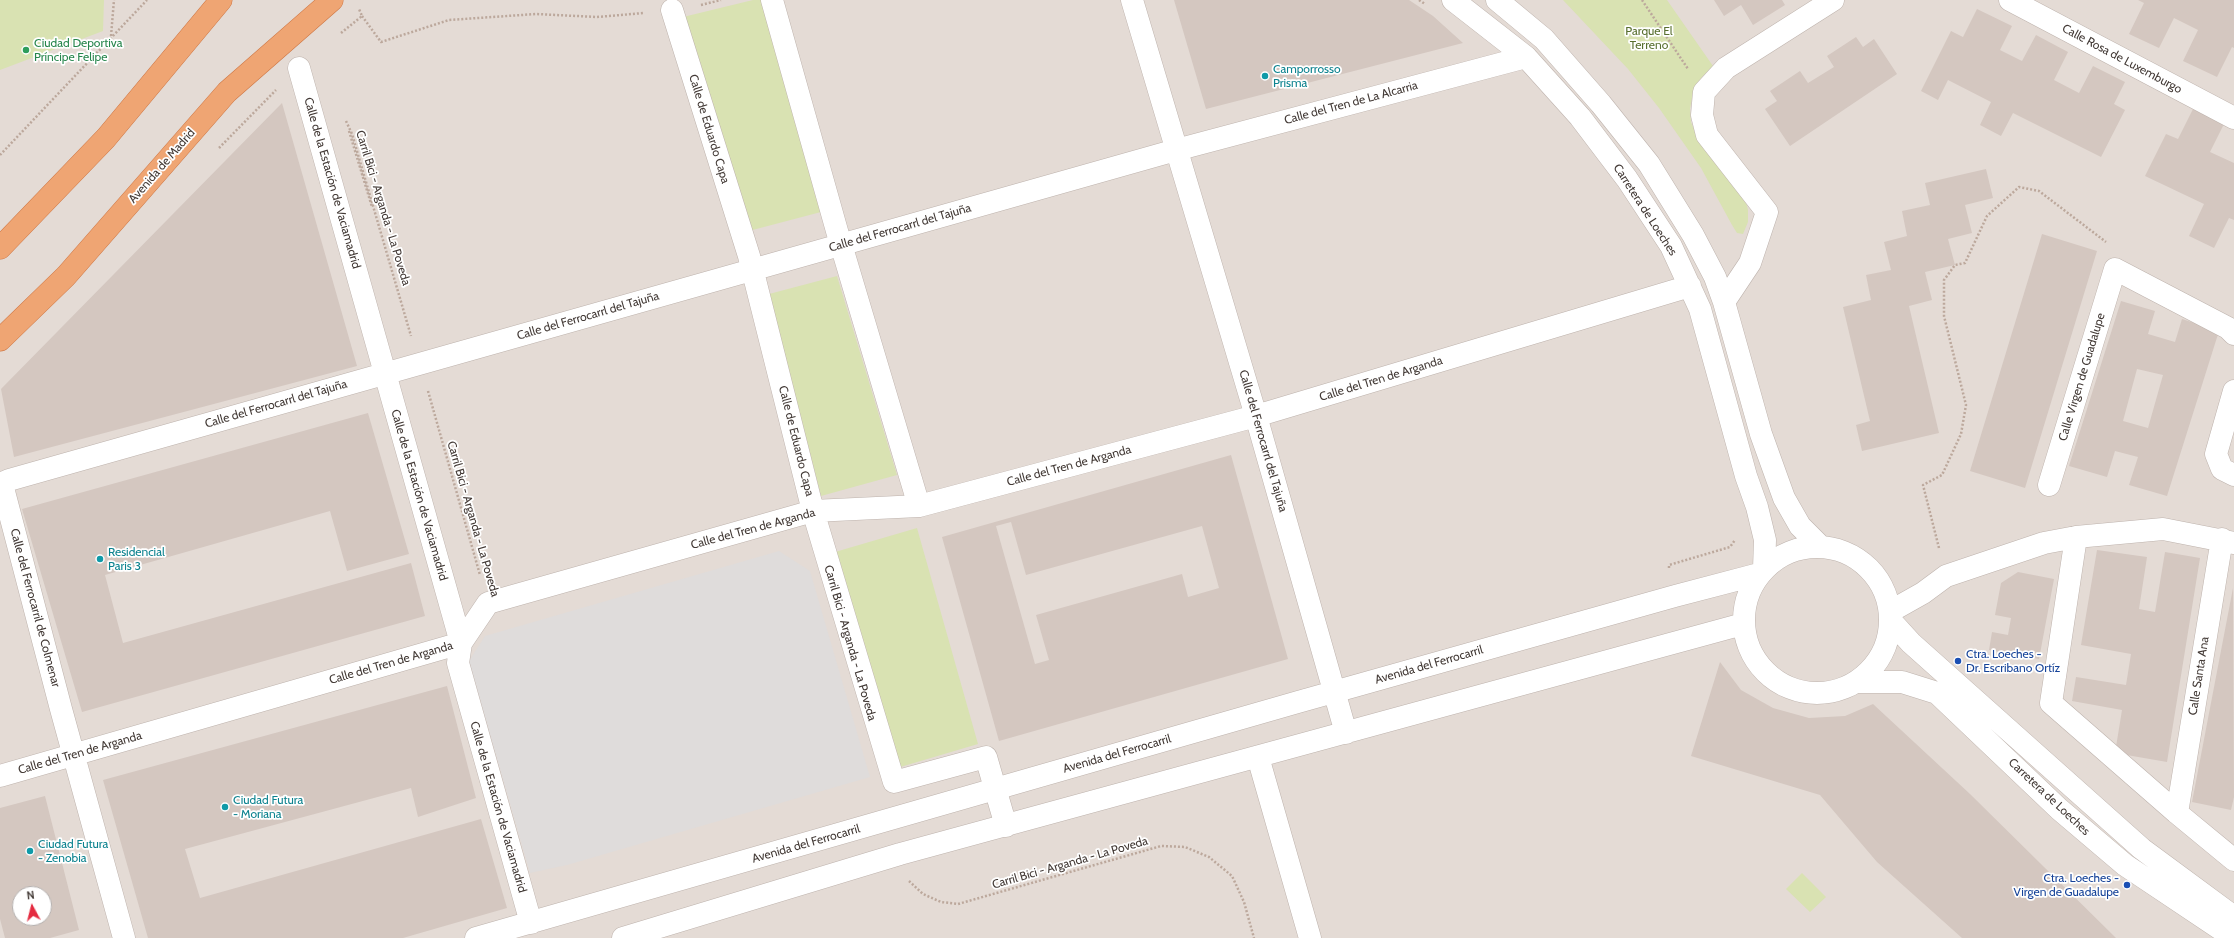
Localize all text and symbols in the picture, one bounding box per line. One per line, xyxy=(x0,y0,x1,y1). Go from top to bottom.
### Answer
street label: Calle Rosa de Luxemburgo xyxy=(2060,21,2184,97)
park label: Parque El Terreno xyxy=(1625,24,1673,52)
place label: Ciudad Deportiva Príncipe Felipe xyxy=(34,36,122,64)
marker: Ciudad Deportiva Príncipe Felipe xyxy=(21,45,31,55)
place label: Camporrosso Prisma xyxy=(1273,62,1341,90)
marker: Camporrosso Prisma xyxy=(1260,71,1270,81)
street label: Calle de Eduardo Capa xyxy=(686,73,732,185)
street label: Calle del Tren de La Alcarria xyxy=(1283,78,1419,128)
street label: Calle de la Estación de Vaciamadrid xyxy=(301,96,363,270)
street label: Avenida de Madrid xyxy=(126,126,198,206)
street label: Carril Bici - Arganda - La Poveda xyxy=(353,129,413,287)
street label: Carretera de Loeches xyxy=(1610,162,1680,258)
street label: Calle del Ferrocarrl del Tajuña xyxy=(827,201,973,255)
street label: Calle del Ferrocarrl del Tajuña xyxy=(515,289,661,343)
street label: Calle Virgen de Guadalupe xyxy=(2056,311,2108,443)
street label: Calle del Tren de Arganda xyxy=(1318,353,1444,405)
street label: Calle del Ferrocarrl del Tajuña xyxy=(1236,368,1290,514)
street label: Calle del Ferrocarrl del Tajuña xyxy=(203,377,349,431)
street label: Calle de Eduardo Capa xyxy=(775,384,817,498)
street label: Calle de la Estación de Vaciamadrid xyxy=(388,408,450,582)
street label: Carril Bici - Arganda - La Poveda xyxy=(444,439,502,599)
street label: Calle del Tren de Arganda xyxy=(1005,442,1133,490)
street label: Calle del Tren de Arganda xyxy=(689,505,817,553)
street label: Calle del Ferrocarril de Colmenar xyxy=(7,527,63,689)
place label: Residencial Paris 3 xyxy=(108,545,165,573)
marker: Residencial Paris 3 xyxy=(95,554,105,564)
street label: Carril Bici - Arganda - La Poveda xyxy=(821,563,879,723)
street label: Calle Santa Ana xyxy=(2186,636,2212,716)
street label: Calle del Tren de Arganda xyxy=(328,638,454,688)
street label: Avenida del Ferrocarril xyxy=(1373,643,1485,687)
place label: Ctra. Loeches - Dr. Escribano Ortíz xyxy=(1966,647,2060,675)
marker: Ctra. Loeches - Dr. Escribano Ortíz xyxy=(1953,656,1963,666)
street label: Calle de la Estación de Vaciamadrid xyxy=(467,720,529,894)
street label: Calle del Tren de Arganda xyxy=(17,728,143,778)
street label: Avenida del Ferrocarril xyxy=(1061,732,1173,776)
street label: Carretera de Loeches xyxy=(2005,756,2093,838)
place label: Ciudad Futura - Moriana xyxy=(233,793,303,821)
marker: Ciudad Futura - Moriana xyxy=(220,802,230,812)
street label: Avenida del Ferrocarril xyxy=(750,822,862,866)
street label: Carril Bici - Arganda - La Poveda xyxy=(990,834,1150,892)
place label: Ciudad Futura - Zenobia xyxy=(38,837,108,865)
marker: Ciudad Futura - Zenobia xyxy=(25,846,35,856)
place label: Ctra. Loeches - Virgen de Guadalupe xyxy=(2013,871,2119,899)
marker: Ctra. Loeches - Virgen de Guadalupe xyxy=(2122,880,2132,890)
north arrow xyxy=(12,886,52,926)
text: N xyxy=(26,888,35,903)

